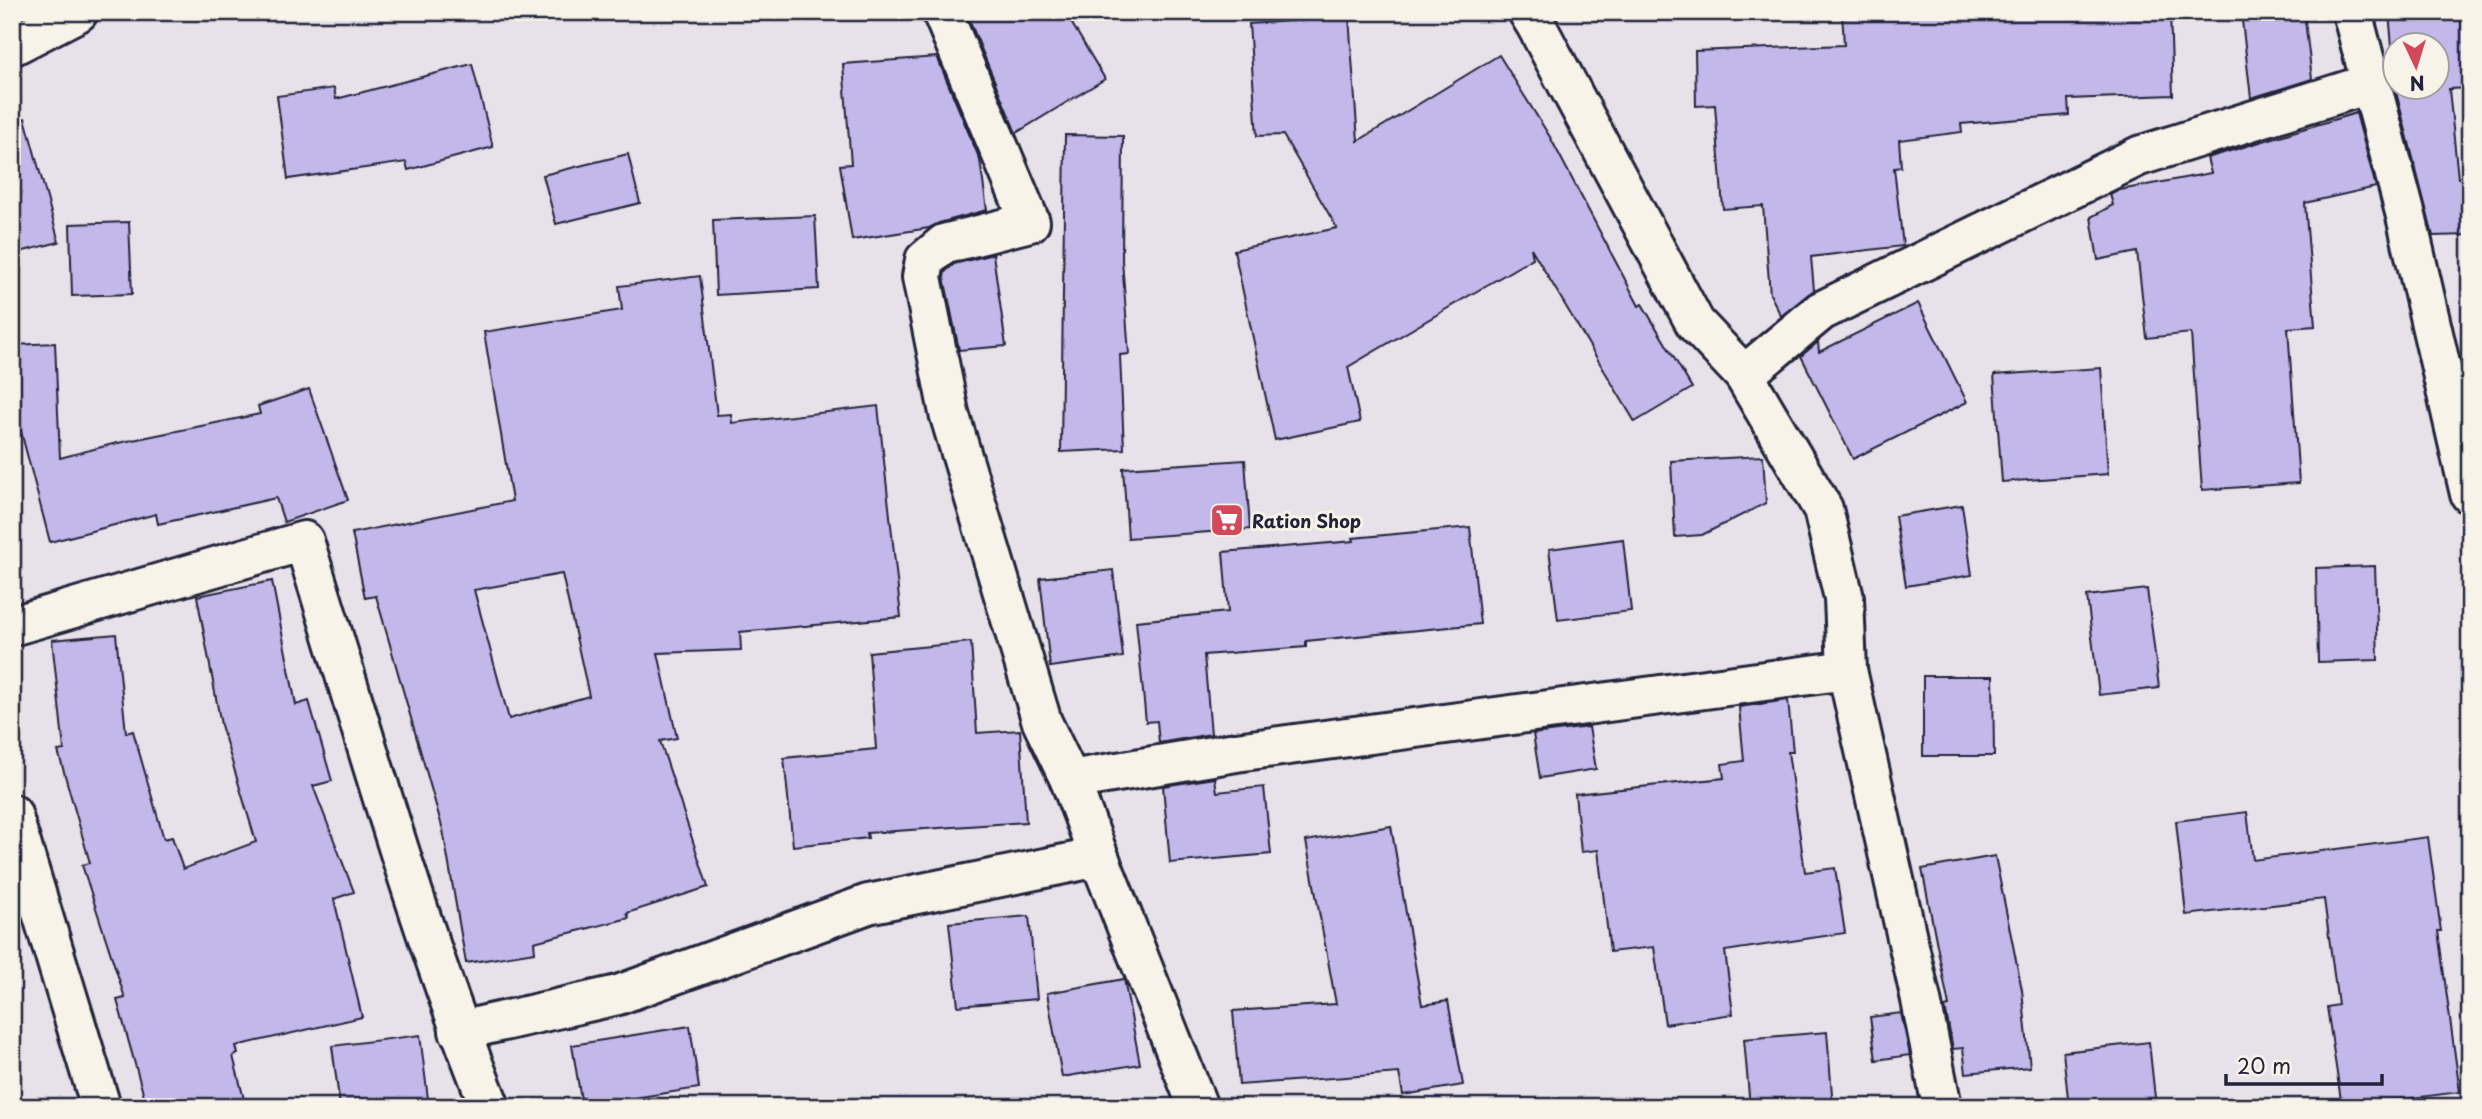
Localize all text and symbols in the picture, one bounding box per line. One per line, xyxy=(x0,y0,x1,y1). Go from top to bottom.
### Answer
north arrow xyxy=(2380,32,2450,102)
text: N xyxy=(2409,69,2426,98)
supermarket icon: Ration Shop xyxy=(1208,501,1246,539)
place label: Ration Shop xyxy=(1252,507,1361,534)
scale bar xyxy=(2226,1042,2382,1086)
text: 20 m xyxy=(2237,1049,2291,1081)

